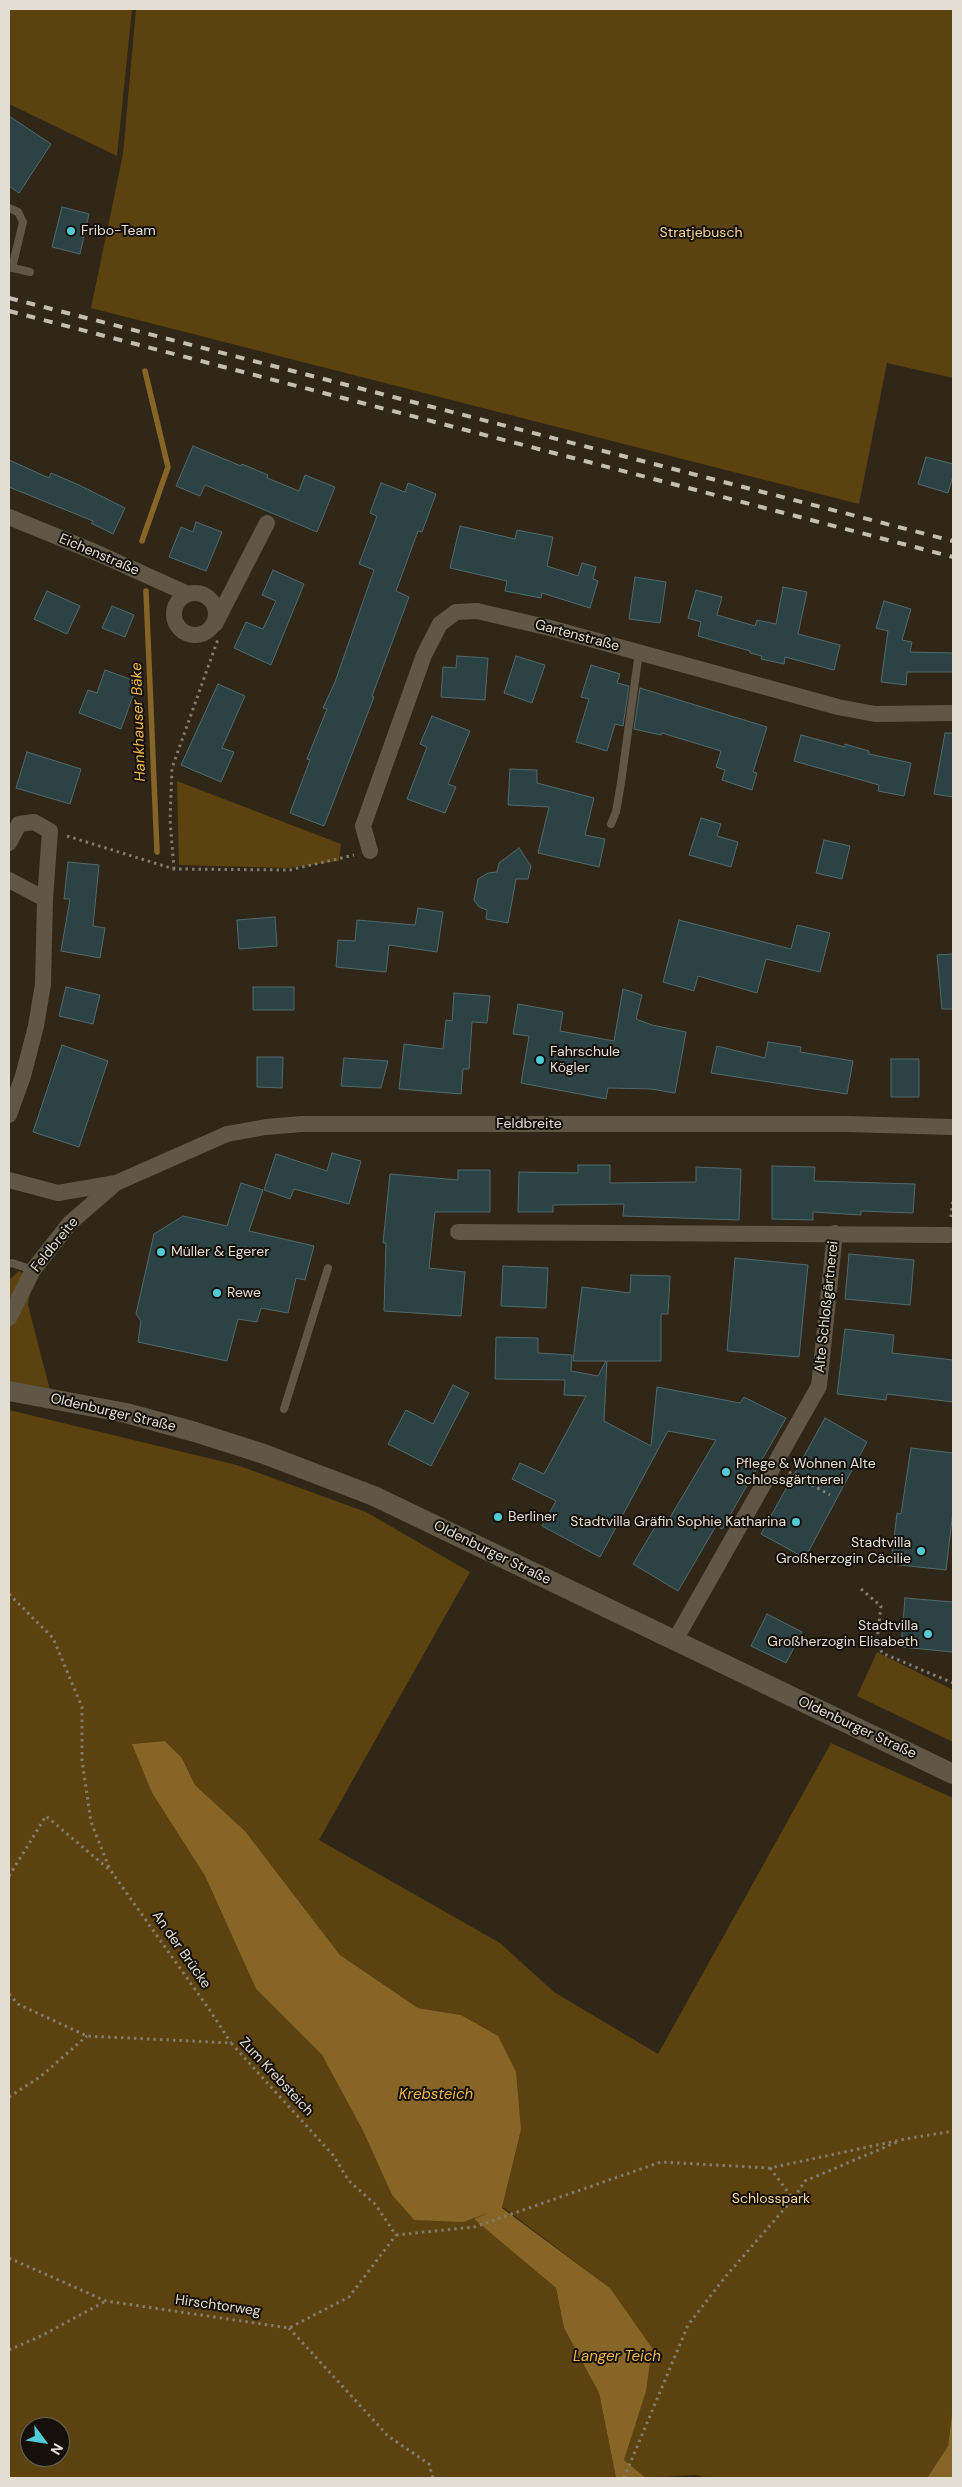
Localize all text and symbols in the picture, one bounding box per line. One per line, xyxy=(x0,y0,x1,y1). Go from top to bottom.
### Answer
place label: Fribo-Team xyxy=(81,223,156,239)
marker: Fribo-Team xyxy=(65,225,77,237)
park label: Stratjebusch xyxy=(660,225,742,241)
street label: Eichenstraße xyxy=(56,531,142,579)
street label: Gartenstraße xyxy=(533,617,621,655)
water label: Hankhauser Bäke xyxy=(128,662,150,782)
place label: Fahrschule Kögler xyxy=(550,1044,620,1076)
marker: Fahrschule Kögler xyxy=(534,1054,546,1066)
street label: Feldbreite xyxy=(496,1116,562,1132)
street label: Feldbreite xyxy=(28,1214,82,1276)
street label: Alte Schloßgärtnerei xyxy=(812,1240,842,1374)
place label: Müller & Egerer xyxy=(171,1244,269,1260)
marker: Müller & Egerer xyxy=(155,1246,167,1258)
place label: Rewe xyxy=(227,1285,261,1301)
marker: Rewe xyxy=(211,1287,223,1299)
street label: Oldenburger Straße xyxy=(49,1390,177,1436)
place label: Pflege & Wohnen Alte Schlossgärtnerei xyxy=(736,1456,876,1488)
marker: Pflege & Wohnen Alte Schlossgärtnerei xyxy=(720,1466,732,1478)
place label: Berliner xyxy=(508,1509,557,1525)
marker: Berliner xyxy=(492,1511,504,1523)
place label: Stadtvilla Gräfin Sophie Katharina xyxy=(570,1514,786,1530)
marker: Stadtvilla Gräfin Sophie Katharina xyxy=(790,1516,802,1528)
street label: Oldenburger Straße xyxy=(431,1517,553,1589)
place label: Stadtvilla Großherzogin Cäcilie xyxy=(776,1535,911,1568)
marker: Stadtvilla Großherzogin Cäcilie xyxy=(915,1545,927,1557)
place label: Stadtvilla Großherzogin Elisabeth xyxy=(767,1618,918,1650)
marker: Stadtvilla Großherzogin Elisabeth xyxy=(922,1628,934,1640)
street label: Oldenburger Straße xyxy=(795,1693,919,1763)
street label: An der Brücke xyxy=(148,1908,214,1992)
street label: Zum Krebsteich xyxy=(235,2034,317,2120)
water label: Krebsteich xyxy=(399,2086,473,2104)
park label: Schlosspark xyxy=(732,2191,810,2207)
street label: Hirschtorweg xyxy=(174,2292,262,2320)
water label: Langer Teich xyxy=(573,2348,661,2366)
north arrow xyxy=(20,2417,70,2467)
text: N xyxy=(47,2440,67,2458)

